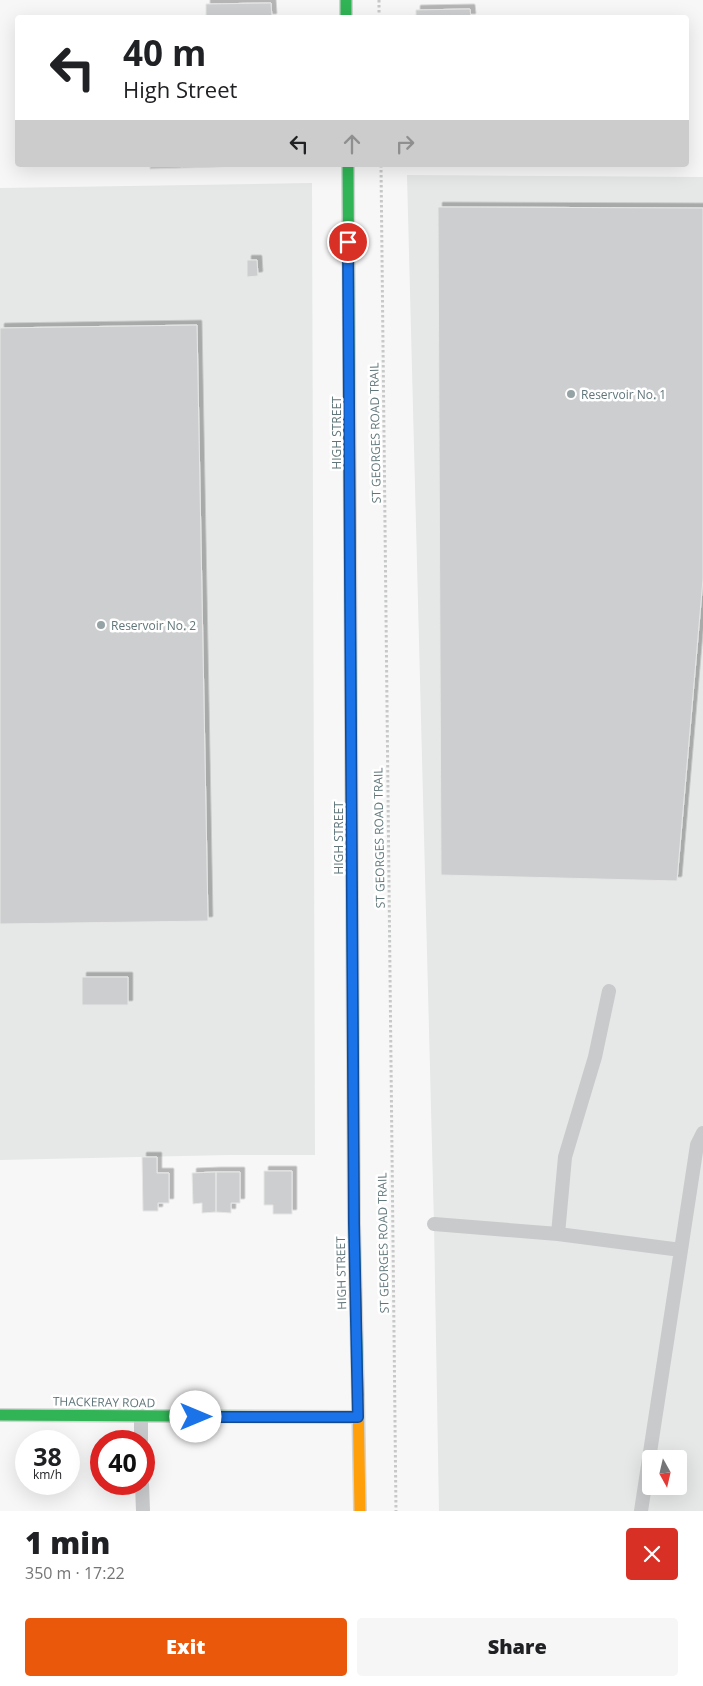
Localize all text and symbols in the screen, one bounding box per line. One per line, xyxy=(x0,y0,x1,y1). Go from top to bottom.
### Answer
text: 40 m xyxy=(123,29,206,76)
icon: left xyxy=(40,35,105,100)
text: High Street xyxy=(123,74,237,104)
icon: left xyxy=(285,130,313,158)
icon: ahead xyxy=(338,130,366,158)
icon: right xyxy=(391,130,419,158)
pin xyxy=(327,221,369,263)
icon: arrive xyxy=(334,228,362,256)
street label: ST GEORGES ROAD TRAIL xyxy=(365,362,385,504)
place label: Reservoir No. 1 xyxy=(581,386,666,403)
marker: Reservoir No. 1 xyxy=(565,388,577,400)
street label: HIGH STREET xyxy=(328,396,345,470)
place label: Reservoir No. 2 xyxy=(111,617,196,634)
marker: Reservoir No. 2 xyxy=(95,619,107,631)
street label: ST GEORGES ROAD TRAIL xyxy=(369,767,389,909)
street label: HIGH STREET xyxy=(330,801,347,875)
street label: ST GEORGES ROAD TRAIL xyxy=(373,1172,393,1314)
street label: HIGH STREET xyxy=(332,1236,350,1310)
position arrow xyxy=(169,1390,221,1442)
street label: THACKERAY ROAD xyxy=(53,1393,155,1411)
speed limit sign: 40 xyxy=(90,1430,155,1495)
text: 38 xyxy=(33,1439,62,1473)
north arrow xyxy=(642,1450,688,1495)
map controls xyxy=(642,1450,687,1495)
text: km/h xyxy=(33,1466,62,1483)
text: 1 min xyxy=(25,1522,110,1563)
button: close xyxy=(626,1528,678,1580)
text: 350 m · 17:22 xyxy=(25,1562,125,1584)
button: Exit xyxy=(25,1618,347,1676)
button: Share xyxy=(357,1618,678,1676)

